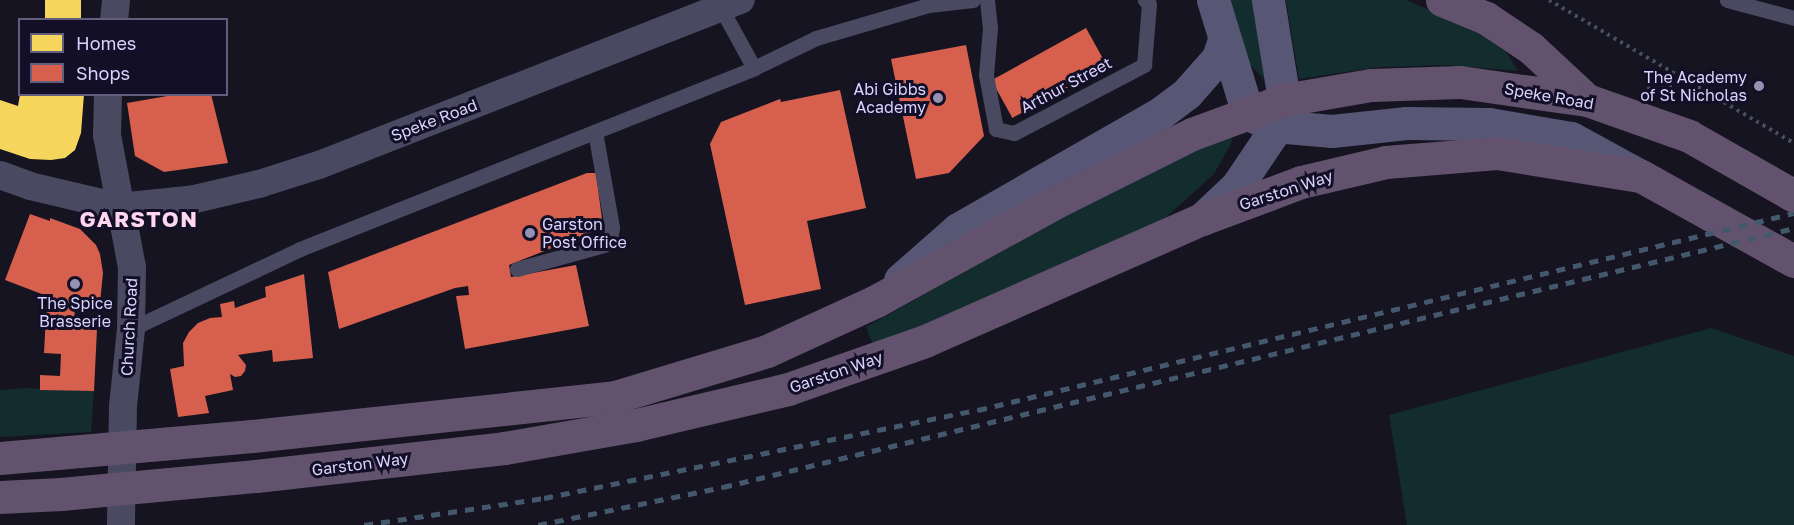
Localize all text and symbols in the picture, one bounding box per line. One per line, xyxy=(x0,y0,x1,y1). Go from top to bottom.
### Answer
legend xyxy=(18,18,228,96)
text: Homes xyxy=(76,32,136,54)
street label: Arthur Street xyxy=(1017,53,1115,117)
text: Shops xyxy=(76,62,130,84)
place label: The Academy of St Nicholas xyxy=(1640,67,1747,105)
place label: Abi Gibbs Academy xyxy=(853,79,926,117)
street label: Speke Road xyxy=(1503,79,1595,113)
marker: The Academy of St Nicholas xyxy=(1752,79,1766,93)
marker: Abi Gibbs Academy xyxy=(931,91,945,105)
street label: Speke Road xyxy=(388,95,480,145)
street label: Garston Way xyxy=(1237,166,1335,214)
district label: GARSTON xyxy=(80,206,198,232)
place label: Garston Post Office xyxy=(542,214,627,252)
marker: Garston Post Office xyxy=(523,226,537,240)
marker: The Spice Brasserie xyxy=(68,277,82,291)
street label: Church Road xyxy=(117,277,141,377)
place label: The Spice Brasserie xyxy=(37,293,113,331)
street label: Garston Way xyxy=(787,347,885,397)
street label: Garston Way xyxy=(311,449,409,479)

